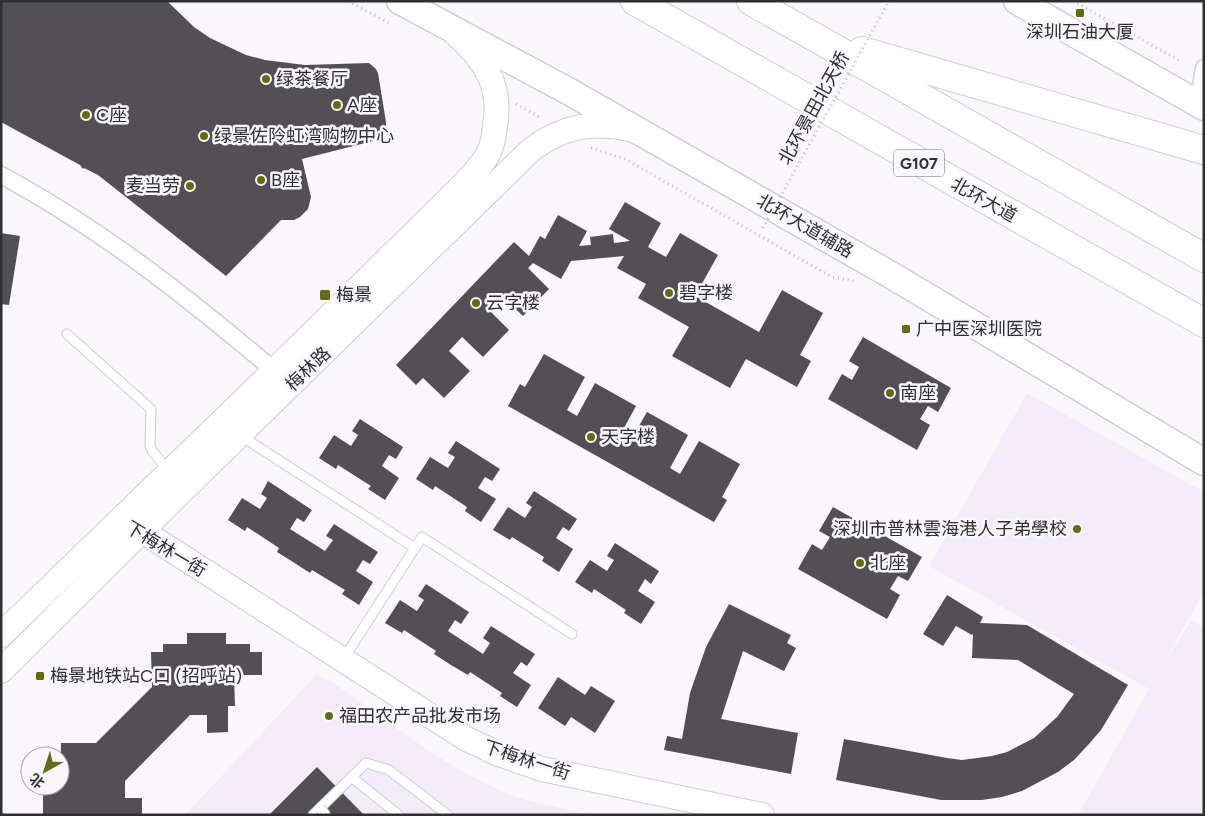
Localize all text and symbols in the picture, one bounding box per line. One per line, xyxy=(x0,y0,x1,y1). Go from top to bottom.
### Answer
marker: 深圳石油大厦 xyxy=(1074,7,1086,19)
place label: 深圳石油大厦 xyxy=(1026,21,1134,43)
street label: 北环景田北天桥 xyxy=(774,48,854,168)
place label: 绿茶餐厅 xyxy=(276,68,348,90)
marker: 绿茶餐厅 xyxy=(260,73,272,85)
place label: A座 xyxy=(347,94,377,116)
marker: A座 xyxy=(331,99,343,111)
place label: C座 xyxy=(96,104,127,126)
marker: C座 xyxy=(80,109,92,121)
place label: 绿景佐阾虹湾购物中心 xyxy=(214,125,394,147)
marker: 绿景佐阾虹湾购物中心 xyxy=(198,130,210,142)
road number: G107 xyxy=(894,150,944,177)
place label: B座 xyxy=(271,169,300,191)
street label: 北环大道 xyxy=(947,173,1021,227)
marker: B座 xyxy=(255,174,267,186)
place label: 麦当劳 xyxy=(126,175,180,197)
marker: 麦当劳 xyxy=(184,180,196,192)
street label: 北环大道辅路 xyxy=(753,189,857,263)
place label: 碧字楼 xyxy=(679,282,733,304)
place label: 梅景 xyxy=(336,284,372,306)
marker: 碧字楼 xyxy=(663,287,675,299)
marker: 梅景 xyxy=(318,288,332,302)
place label: 云字楼 xyxy=(486,292,540,314)
marker: 云字楼 xyxy=(470,297,482,309)
place label: 广中医深圳医院 xyxy=(916,318,1042,340)
marker: 广中医深圳医院 xyxy=(900,323,912,335)
street label: 梅林路 xyxy=(281,342,335,396)
place label: 南座 xyxy=(900,382,936,404)
marker: 南座 xyxy=(884,387,896,399)
place label: 天字楼 xyxy=(601,426,655,448)
marker: 天字楼 xyxy=(585,431,597,443)
street label: 下梅林一街 xyxy=(122,516,210,582)
place label: 深圳市普林雲海港人子弟學校 xyxy=(833,518,1067,540)
marker: 深圳市普林雲海港人子弟學校 xyxy=(1071,523,1083,535)
place label: 北座 xyxy=(870,552,906,574)
marker: 北座 xyxy=(854,557,866,569)
place label: 梅景地铁站C口 (招呼站) xyxy=(50,665,242,687)
marker: 梅景地铁站C口 (招呼站) xyxy=(34,670,46,682)
place label: 福田农产品批发市场 xyxy=(339,705,501,727)
marker: 福田农产品批发市场 xyxy=(323,710,335,722)
street label: 下梅林一街 xyxy=(481,736,573,784)
north arrow xyxy=(20,746,70,796)
text: 北 xyxy=(26,770,48,792)

